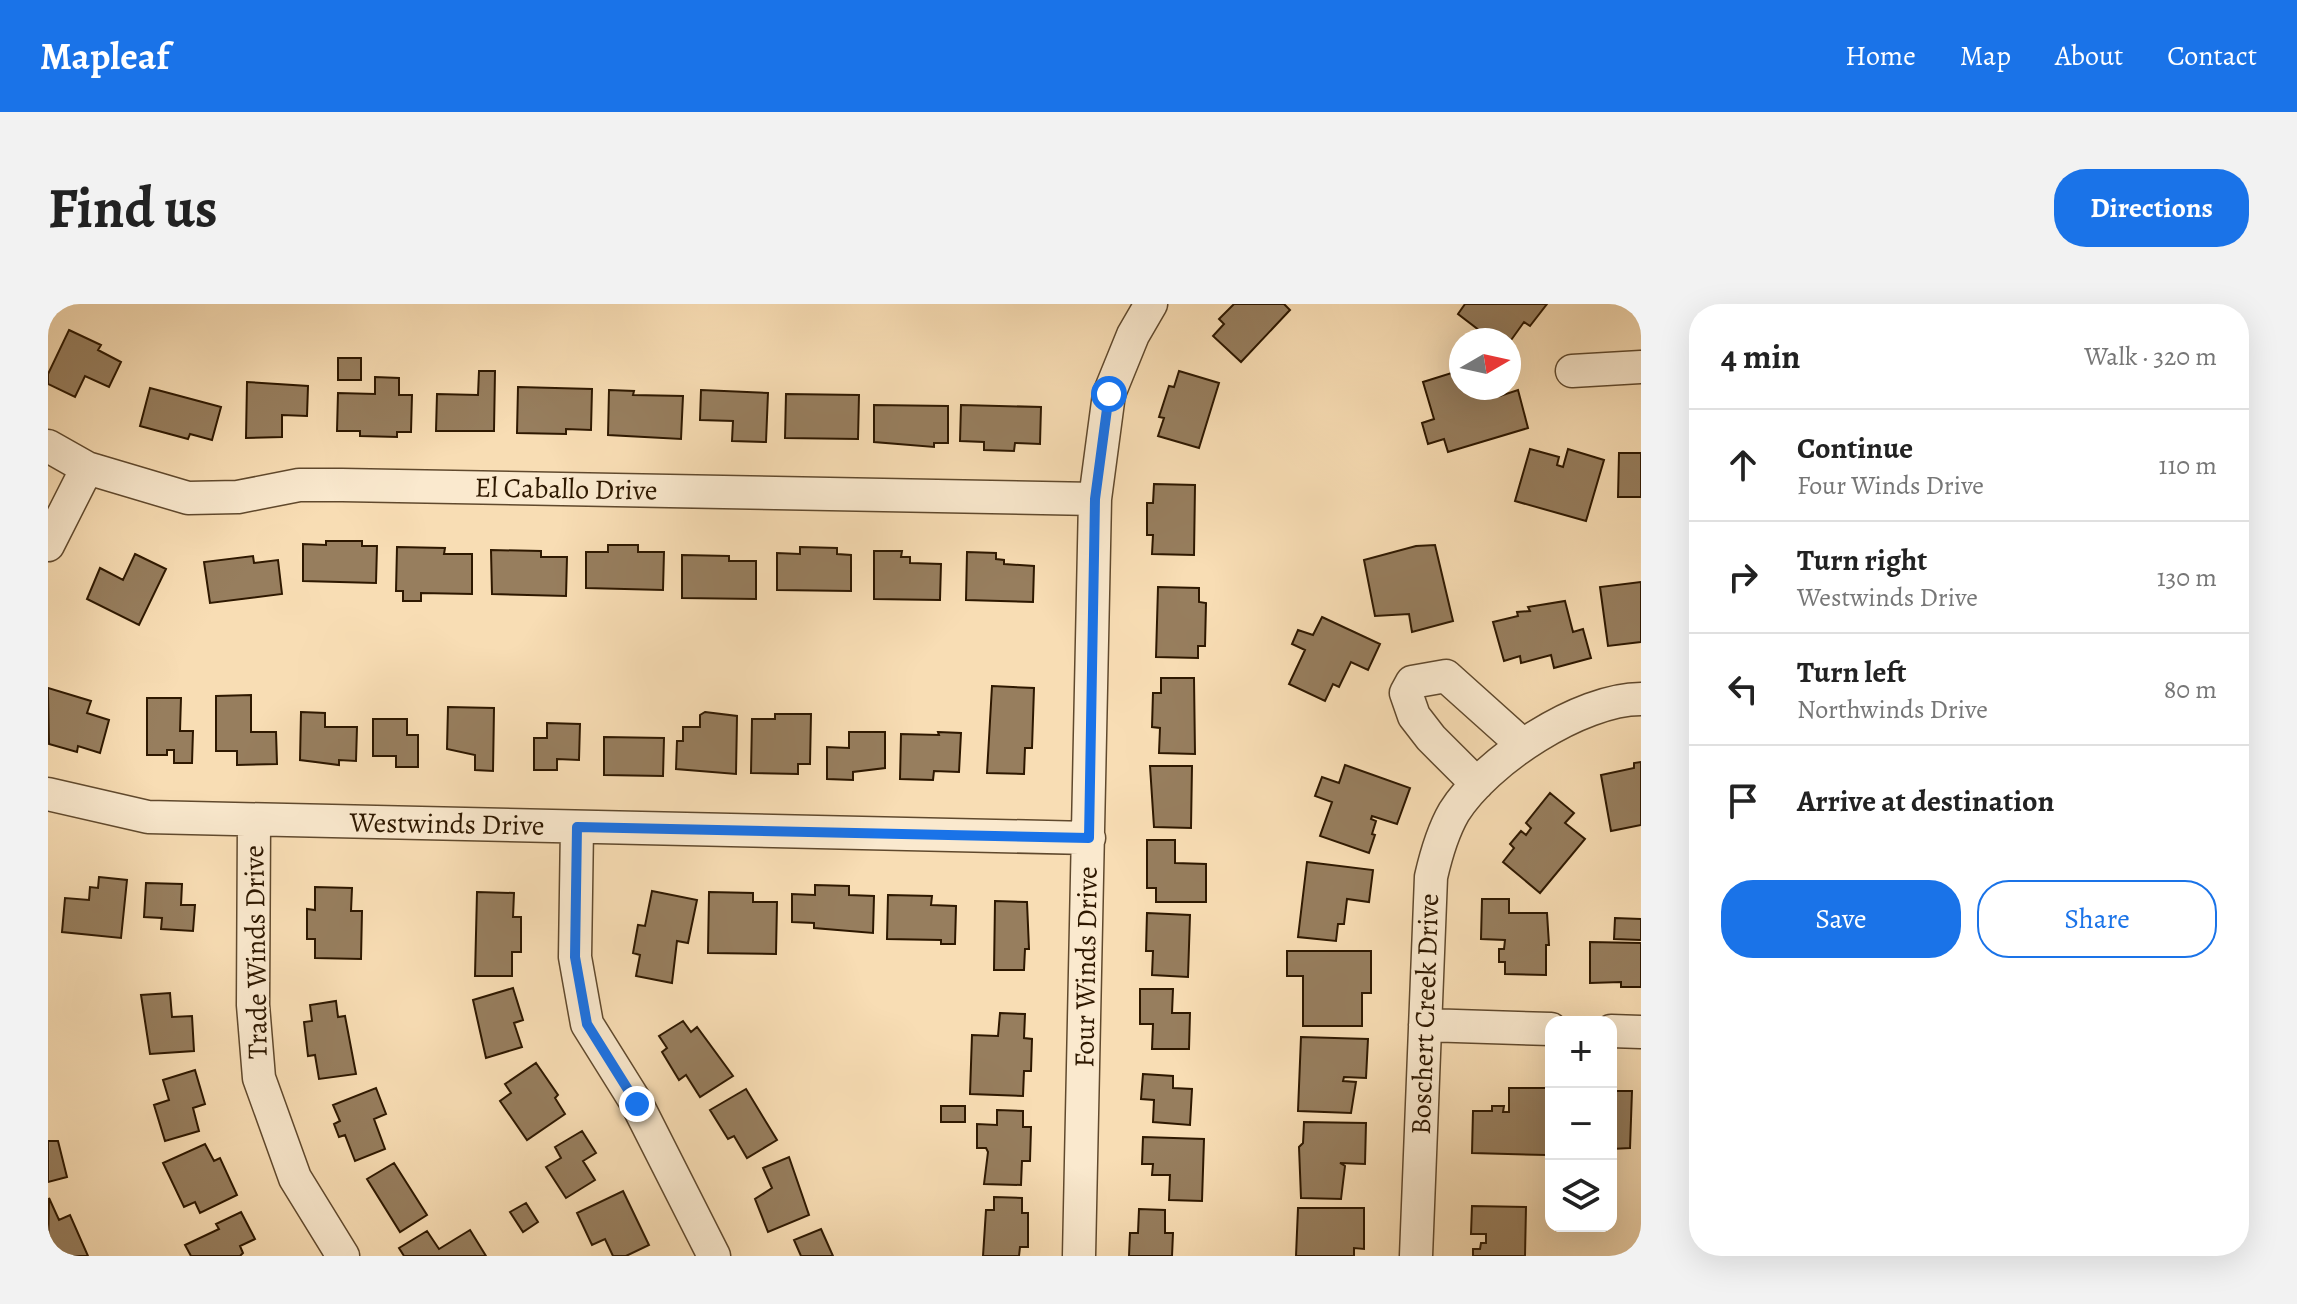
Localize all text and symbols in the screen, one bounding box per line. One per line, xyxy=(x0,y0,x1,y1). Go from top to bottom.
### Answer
text: Mapleaf xyxy=(40,30,169,82)
text: Home xyxy=(1845,37,1916,75)
text: Map xyxy=(1960,37,2011,75)
text: About xyxy=(2055,37,2123,75)
text: Contact xyxy=(2167,37,2257,75)
button: Directions xyxy=(2054,169,2249,247)
text: Find us xyxy=(48,170,218,246)
north arrow xyxy=(1449,328,1521,400)
text: 4 min xyxy=(1721,333,1800,380)
text: Walk · 320 m xyxy=(2084,339,2217,374)
route start xyxy=(1091,376,1127,412)
text: Continue xyxy=(1797,428,1913,468)
icon: ahead xyxy=(1721,443,1765,487)
text: 110 m xyxy=(2159,448,2217,483)
street label: El Caballo Drive xyxy=(474,468,658,510)
text: Four Winds Drive xyxy=(1797,468,1984,503)
text: Turn right xyxy=(1797,540,1927,580)
icon: right xyxy=(1721,555,1765,599)
text: 130 m xyxy=(2157,560,2217,595)
text: Westwinds Drive xyxy=(1797,580,1978,615)
text: Turn left xyxy=(1797,652,1906,692)
icon: left xyxy=(1721,667,1765,711)
text: 80 m xyxy=(2164,672,2217,707)
text: Northwinds Drive xyxy=(1797,692,1988,727)
icon: arrive xyxy=(1721,779,1765,823)
text: Arrive at destination xyxy=(1797,781,2054,821)
street label: Westwinds Drive xyxy=(348,803,545,845)
street label: Trade Winds Drive xyxy=(235,845,277,1059)
street label: Four Winds Drive xyxy=(1065,866,1107,1068)
button: Save xyxy=(1721,880,1961,958)
button: Share xyxy=(1977,880,2217,958)
street label: Boschert Creek Drive xyxy=(1402,893,1448,1135)
map controls xyxy=(1545,1016,1617,1232)
button: + xyxy=(1545,1016,1617,1088)
route end xyxy=(619,1086,655,1122)
button: − xyxy=(1545,1088,1617,1160)
button: layers xyxy=(1545,1160,1617,1232)

